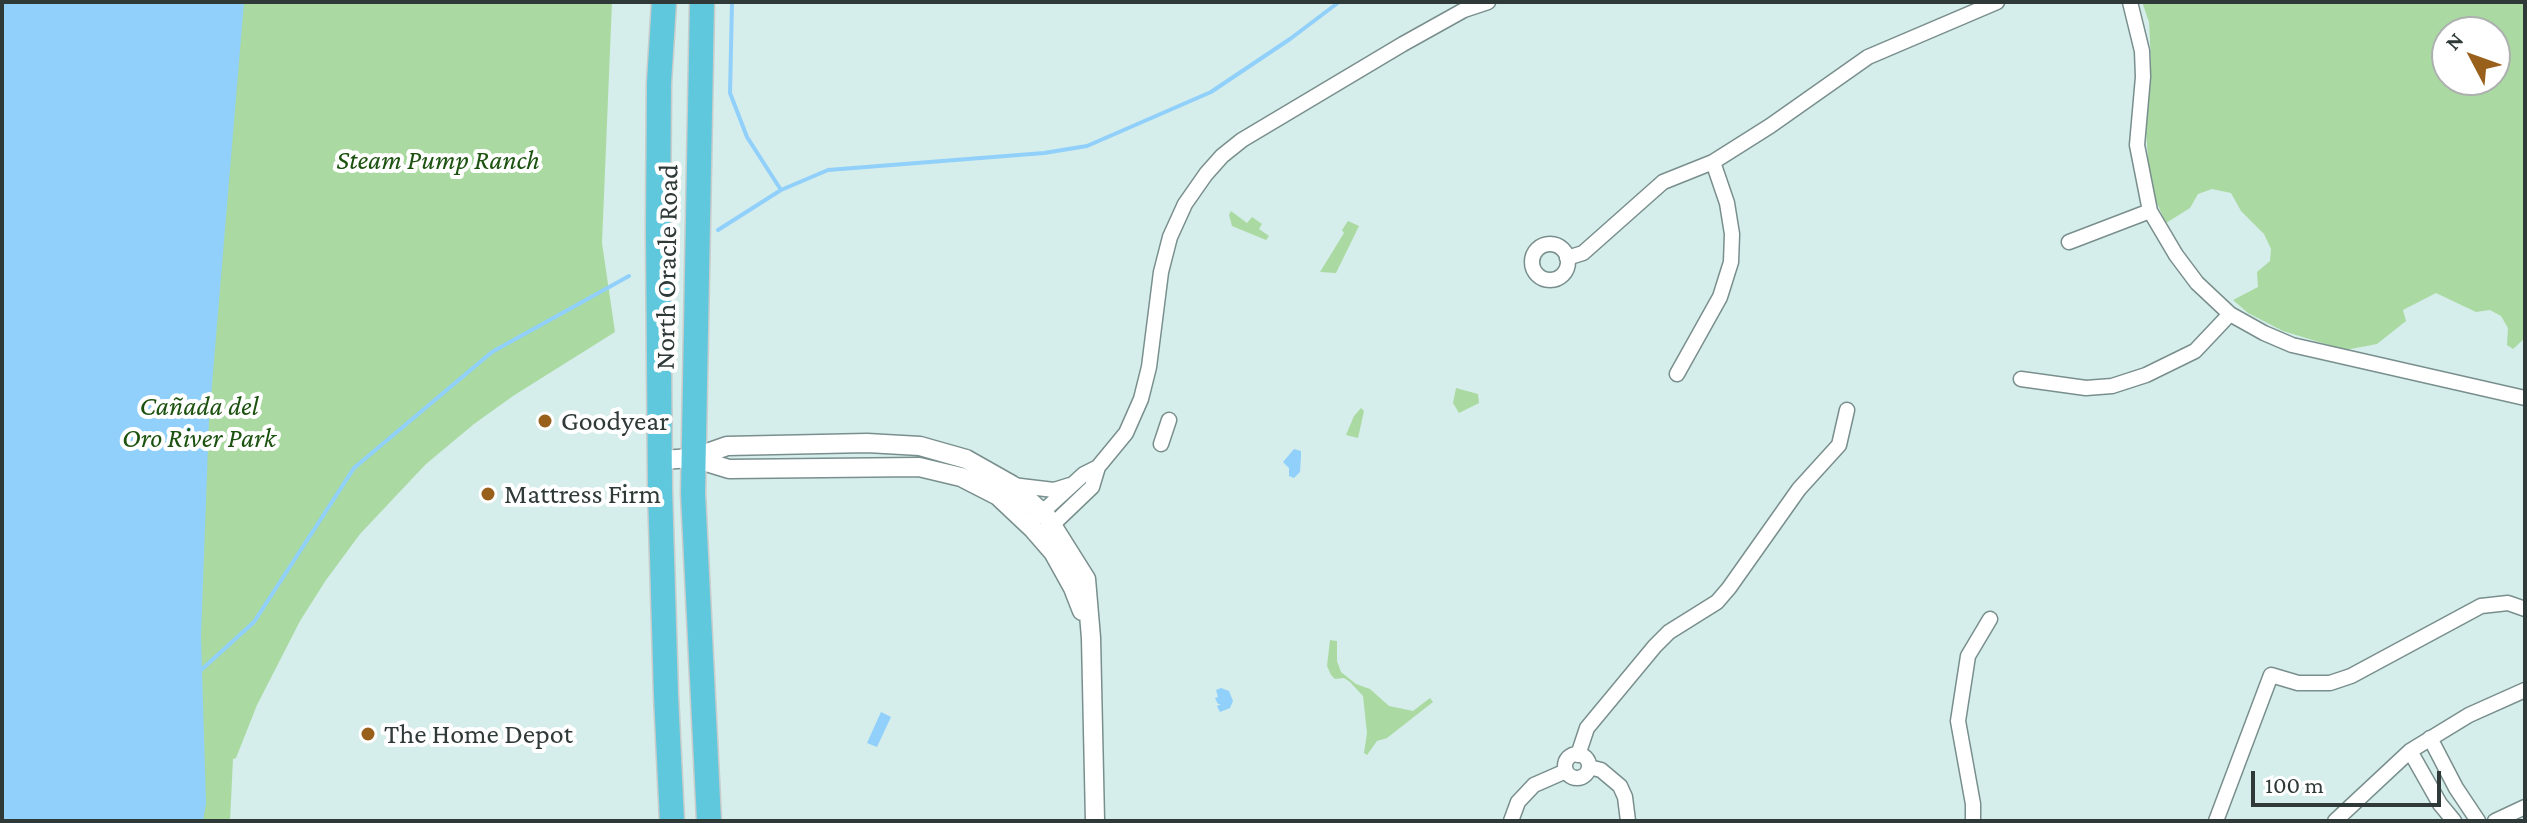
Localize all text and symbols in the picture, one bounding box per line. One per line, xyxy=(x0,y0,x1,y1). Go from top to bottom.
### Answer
north arrow xyxy=(2431,16,2511,96)
text: N xyxy=(2440,27,2468,55)
park label: Steam Pump Ranch xyxy=(336,143,540,177)
street label: North Oracle Road xyxy=(648,164,686,370)
park label: Cañada del Oro River Park xyxy=(122,389,276,455)
place label: Goodyear xyxy=(561,404,669,438)
marker: Goodyear xyxy=(536,412,554,430)
place label: Mattress Firm xyxy=(504,477,661,511)
marker: Mattress Firm xyxy=(479,485,497,503)
place label: The Home Depot xyxy=(384,717,573,751)
marker: The Home Depot xyxy=(359,725,377,743)
scale bar xyxy=(2255,755,2445,805)
text: 100 m xyxy=(2265,771,2324,798)

